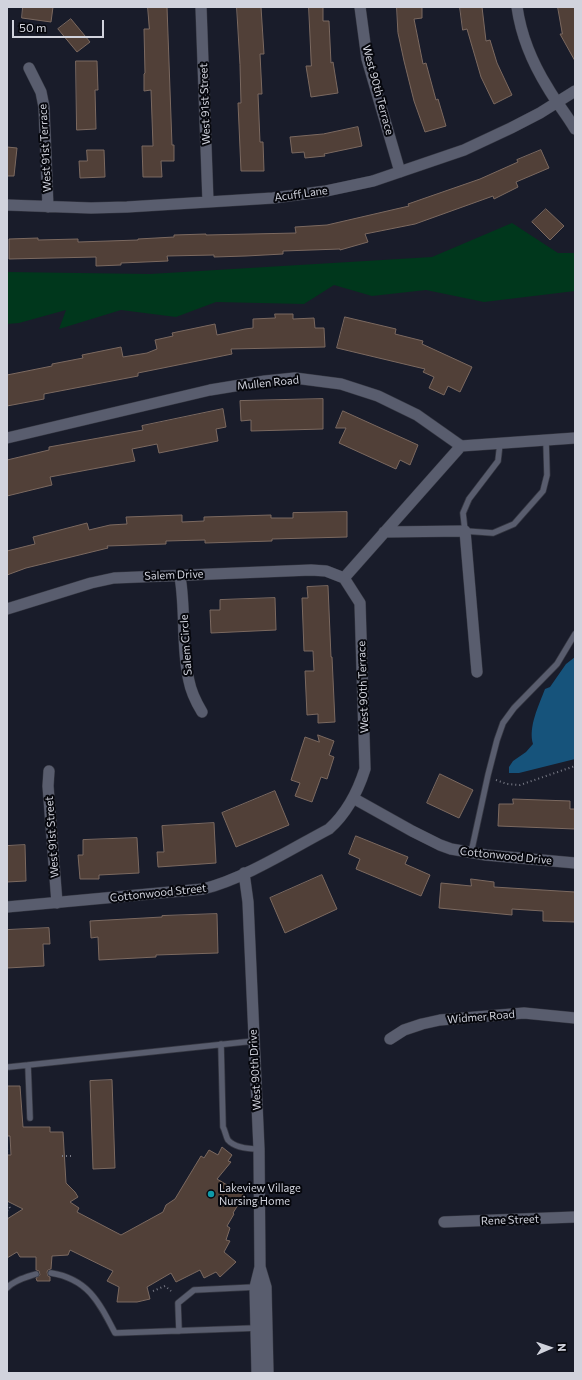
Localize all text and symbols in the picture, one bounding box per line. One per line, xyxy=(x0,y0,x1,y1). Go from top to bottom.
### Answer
scale bar xyxy=(14,12,106,38)
text: 50 m xyxy=(19,20,47,34)
street label: West 90th Terrace xyxy=(360,44,396,136)
street label: West 91st Street xyxy=(197,63,213,145)
street label: West 91st Terrace xyxy=(36,103,54,193)
street label: Acuff Lane xyxy=(274,184,328,204)
street label: Mullen Road xyxy=(236,373,300,393)
street label: Salem Drive xyxy=(144,567,204,583)
street label: Salem Circle xyxy=(177,614,195,676)
street label: West 90th Terrace xyxy=(355,641,371,733)
street label: West 91st Street xyxy=(43,796,61,878)
street label: Cottonwood Drive xyxy=(459,845,553,867)
street label: Cottonwood Street xyxy=(109,881,207,905)
street label: Widmer Road xyxy=(447,1007,515,1027)
street label: West 90th Drive xyxy=(246,1029,264,1111)
place label: Lakeview Village Nursing Home xyxy=(219,1181,301,1207)
marker: Lakeview Village Nursing Home xyxy=(206,1189,216,1199)
street label: Rene Street xyxy=(481,1212,539,1228)
north arrow xyxy=(530,1328,570,1368)
text: N xyxy=(556,1343,569,1352)

